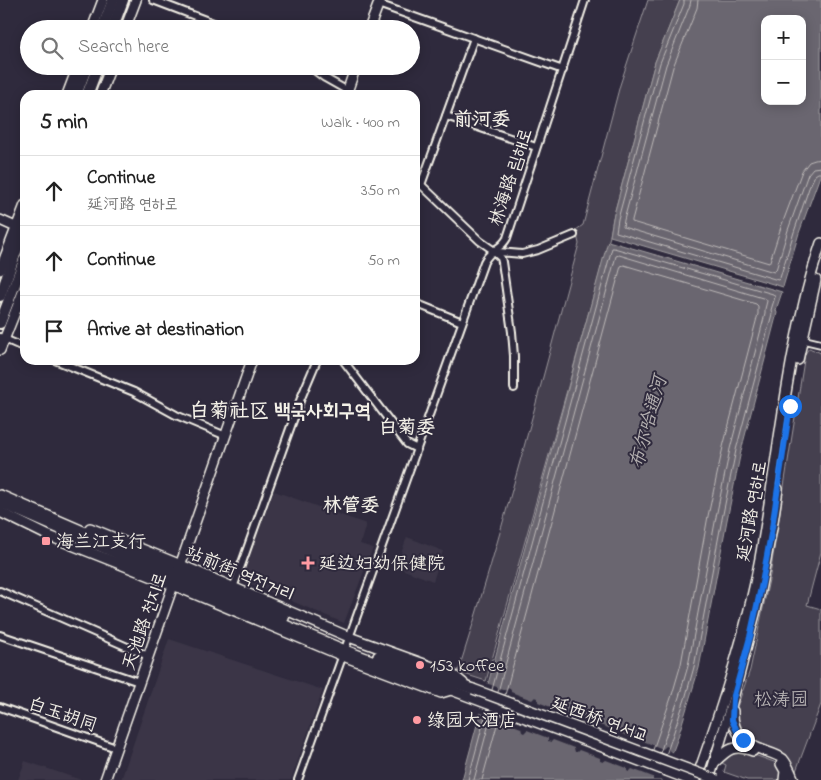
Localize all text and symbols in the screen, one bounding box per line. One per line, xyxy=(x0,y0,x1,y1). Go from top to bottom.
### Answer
map controls xyxy=(761,15,806,105)
button: + xyxy=(761,15,806,60)
search box xyxy=(20,20,420,75)
icon: search xyxy=(38,34,66,62)
text: Search here xyxy=(78,34,169,61)
button: − xyxy=(761,60,806,105)
district label: 前河委 xyxy=(453,107,511,134)
text: 5 min xyxy=(40,108,88,138)
text: Walk · 400 m xyxy=(321,111,400,135)
street label: 林海路 림해로 xyxy=(484,125,540,230)
text: Continue xyxy=(87,165,155,192)
icon: ahead xyxy=(40,177,68,205)
text: 350 m xyxy=(361,179,400,203)
text: 延河路 연하로 xyxy=(87,193,178,217)
icon: ahead xyxy=(40,247,68,275)
text: Continue xyxy=(87,247,155,274)
text: 50 m xyxy=(368,249,400,273)
icon: arrive xyxy=(40,317,68,345)
text: Arrive at destination xyxy=(87,317,244,344)
water label: 布尔哈通河 xyxy=(624,370,676,472)
route start xyxy=(779,395,802,418)
district label: 白菊社区 백국사회구역 xyxy=(189,398,371,427)
district label: 白菊委 xyxy=(378,415,436,442)
street label: 延河路 연하로 xyxy=(731,459,775,564)
district label: 林管委 xyxy=(322,493,380,520)
place label: 海兰江支行 xyxy=(56,530,146,556)
marker: 海兰江支行 xyxy=(40,535,52,547)
street label: 站前街 역전거리 xyxy=(181,540,298,610)
place label: 延边妇幼保健院 xyxy=(319,552,445,578)
marker: 延边妇幼保健院 xyxy=(301,556,315,570)
street label: 天池路 천지로 xyxy=(117,569,175,674)
place label: 153 koffee xyxy=(430,654,505,680)
marker: 153 koffee xyxy=(414,659,426,671)
park label: 松涛园 xyxy=(754,688,808,714)
street label: 延西桥 연서교 xyxy=(547,691,652,751)
street label: 白玉胡同 xyxy=(24,692,101,740)
place label: 绿园大酒店 xyxy=(427,709,517,735)
marker: 绿园大酒店 xyxy=(411,714,423,726)
route end xyxy=(732,729,755,752)

